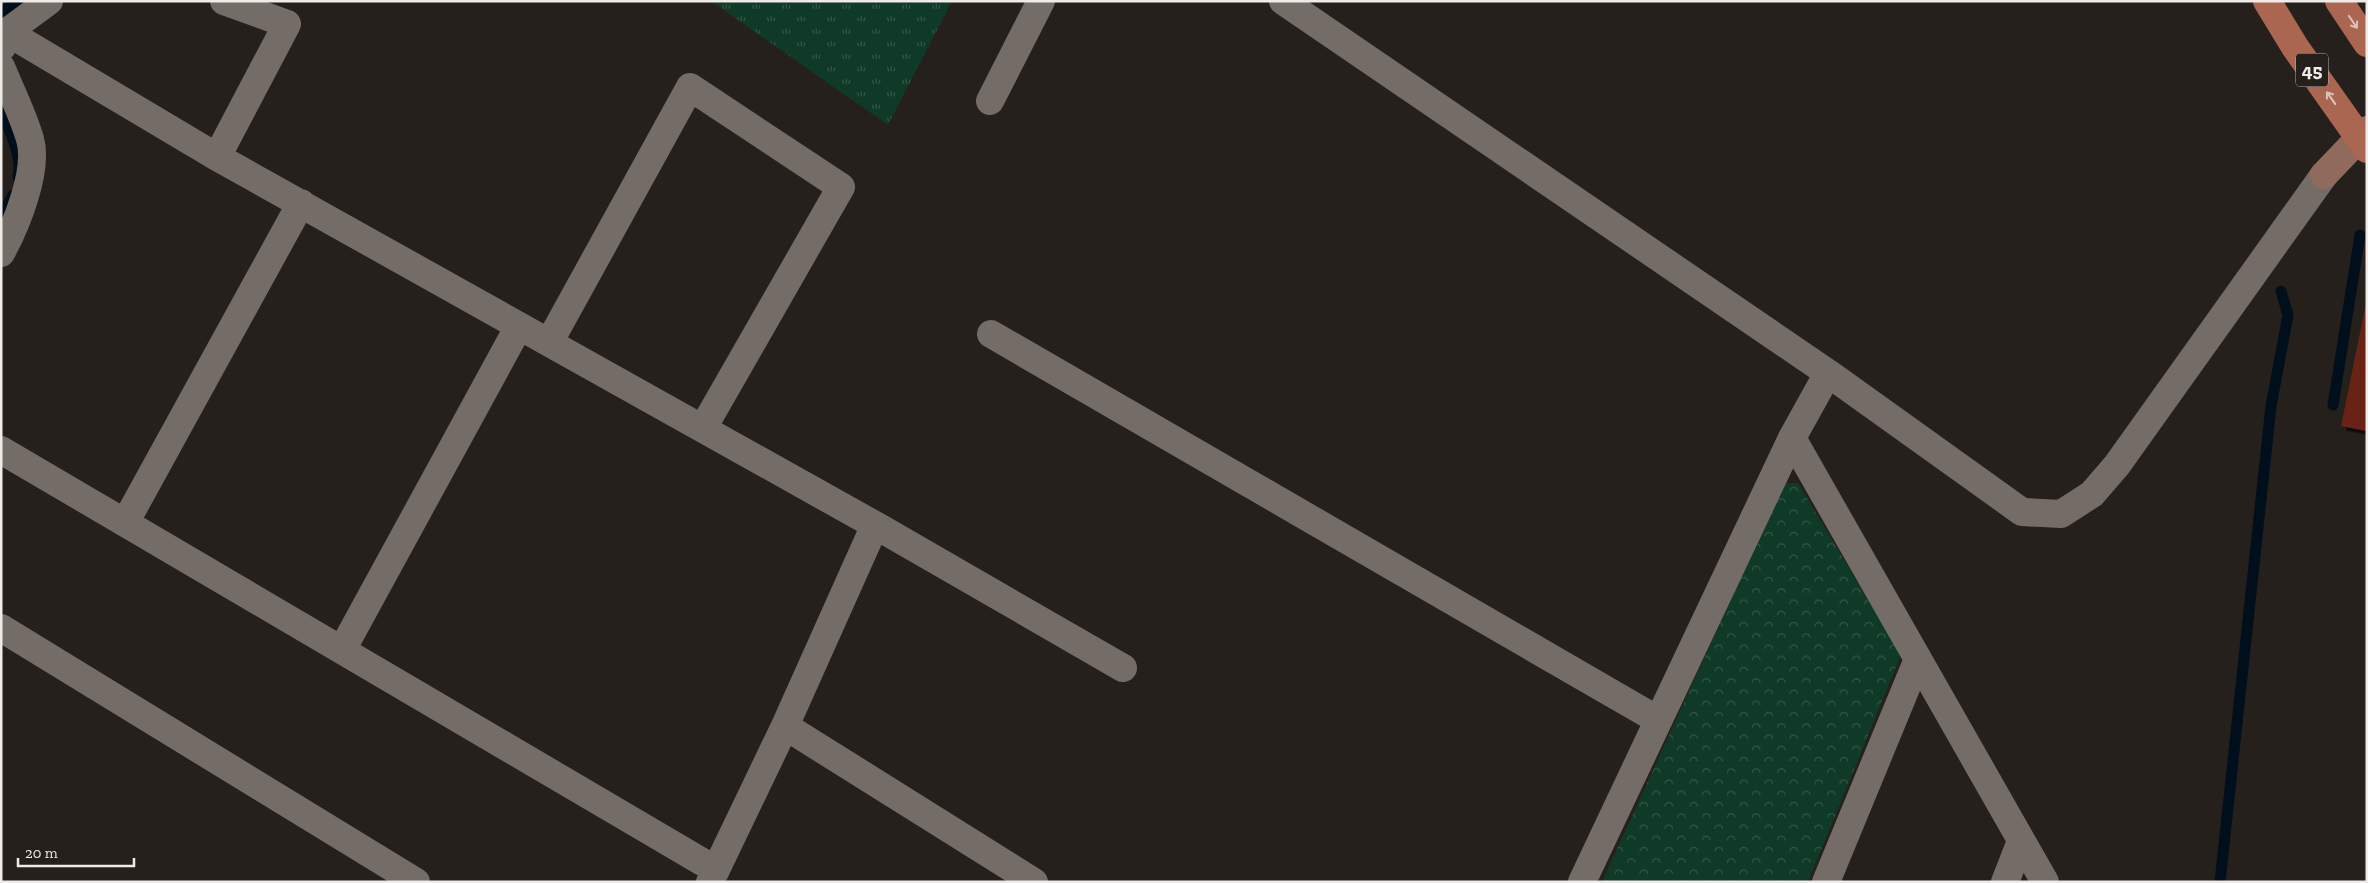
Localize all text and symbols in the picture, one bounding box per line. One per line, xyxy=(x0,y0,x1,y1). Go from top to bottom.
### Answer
one-way arrow xyxy=(2348,15,2358,29)
road number: 45 xyxy=(2296,54,2328,86)
one-way arrow xyxy=(2326,91,2336,105)
scale bar xyxy=(18,836,134,868)
text: 20 m xyxy=(25,844,58,862)

